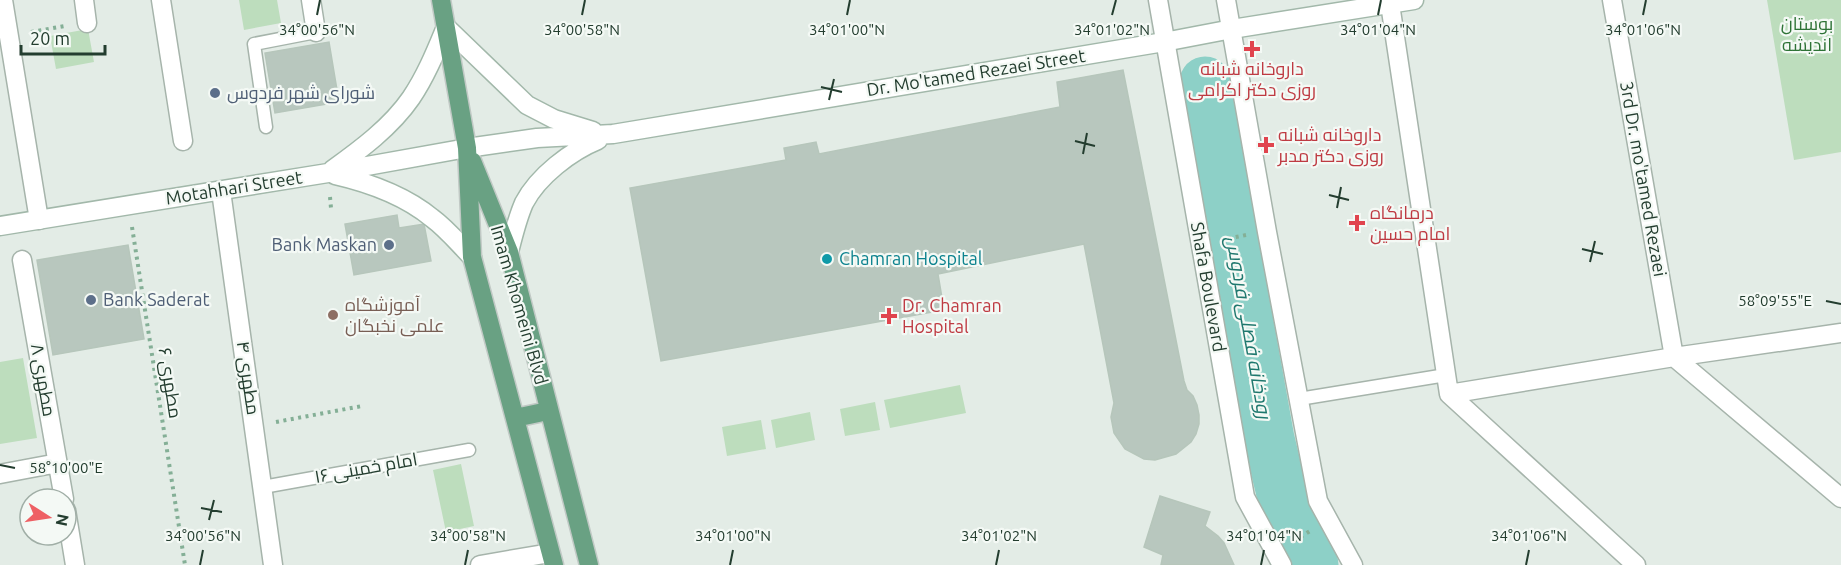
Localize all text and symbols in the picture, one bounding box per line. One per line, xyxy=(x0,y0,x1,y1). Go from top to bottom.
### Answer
park label: بوستان اندیشه xyxy=(1781,13,1833,54)
scale bar xyxy=(21,18,105,56)
text: 34°00'56"N xyxy=(279,21,355,38)
text: 34°00'58"N xyxy=(544,21,620,38)
text: 34°01'00"N xyxy=(809,21,885,38)
text: 34°01'02"N xyxy=(1074,21,1150,38)
text: 34°01'04"N xyxy=(1340,21,1416,38)
text: 34°01'06"N xyxy=(1605,21,1681,38)
text: 20 m xyxy=(30,28,70,48)
marker: داروخانه شبانه روزی دکتر اکرامی xyxy=(1245,42,1259,56)
street label: Dr. Mo'tamed Rezaei Street xyxy=(865,45,1087,99)
place label: داروخانه شبانه روزی دکتر اکرامی xyxy=(1188,58,1316,101)
street label: 3rd Dr. mo'tamed Rezaei xyxy=(1617,79,1671,278)
place label: شورای شهر فردوس xyxy=(227,82,375,104)
marker: شورای شهر فردوس xyxy=(208,86,222,100)
place label: داروخانه شبانه روزی دکتر مدبر xyxy=(1277,124,1384,167)
marker: داروخانه شبانه روزی دکتر مدبر xyxy=(1259,138,1273,152)
street label: Motahhari Street xyxy=(164,166,303,208)
place label: درمانگاه امام حسین xyxy=(1370,202,1450,246)
marker: درمانگاه امام حسین xyxy=(1348,214,1366,232)
street label: Shafa Boulevard xyxy=(1188,220,1230,353)
street label: Imam Khomeini Blvd xyxy=(488,223,552,387)
place label: Bank Maskan xyxy=(272,234,377,254)
water label: رودخانه فصلی فردوس xyxy=(1221,234,1277,422)
marker: Bank Maskan xyxy=(382,238,396,252)
place label: Chamran Hospital xyxy=(839,248,983,268)
marker: Chamran Hospital xyxy=(820,252,834,266)
place label: Bank Saderat xyxy=(103,289,209,309)
text: 58°09'55"E xyxy=(1738,292,1812,309)
marker: Bank Saderat xyxy=(84,293,98,307)
place label: آموزشگاه علمی نخبگان xyxy=(345,294,444,337)
place label: Dr. Chamran Hospital xyxy=(902,295,1002,336)
marker: Dr. Chamran Hospital xyxy=(880,307,898,325)
marker: آموزشگاه علمی نخبگان xyxy=(326,308,340,322)
street label: مطهری ۴ xyxy=(232,340,264,416)
street label: مطهری ۸ xyxy=(26,342,60,418)
street label: مطهری ۶ xyxy=(154,346,186,420)
street label: امام خمینی ۱۶ xyxy=(313,448,419,489)
text: 58°10'00"E xyxy=(29,459,103,476)
north arrow xyxy=(18,487,78,547)
text: N xyxy=(53,512,73,528)
text: 34°00'56"N xyxy=(165,527,241,544)
text: 34°00'58"N xyxy=(430,527,506,544)
text: 34°01'00"N xyxy=(695,527,771,544)
text: 34°01'02"N xyxy=(961,527,1037,544)
text: 34°01'04"N xyxy=(1226,527,1302,544)
text: 34°01'06"N xyxy=(1491,527,1567,544)

